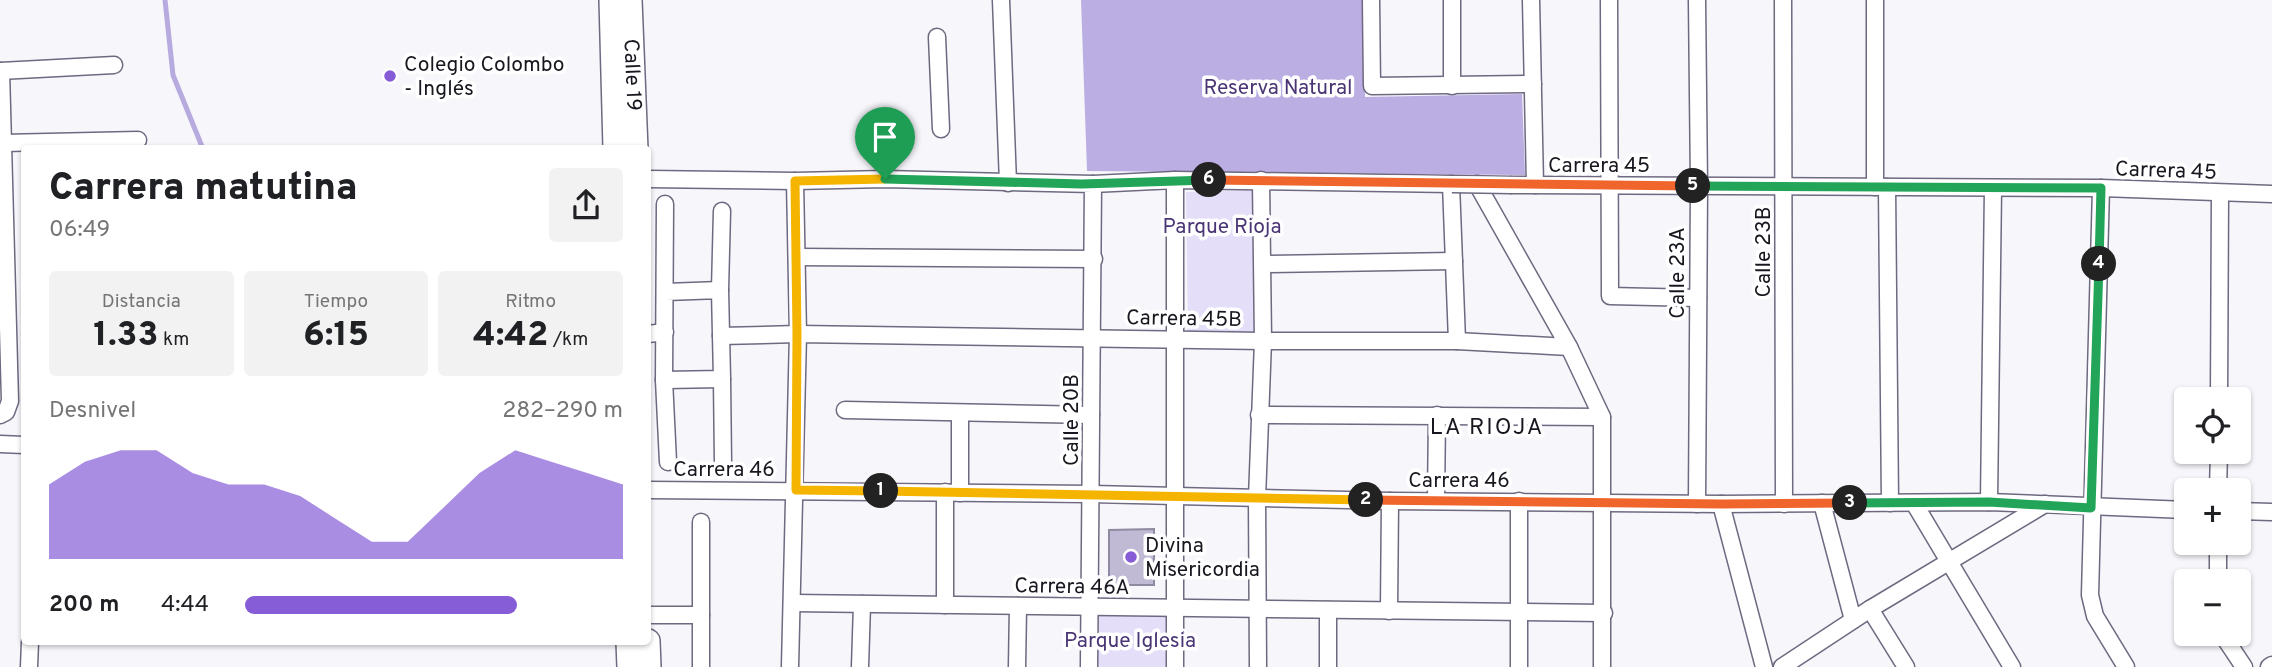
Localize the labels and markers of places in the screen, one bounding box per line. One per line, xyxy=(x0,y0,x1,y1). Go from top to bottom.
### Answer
place label: Colegio Colombo - Inglés xyxy=(404,52,565,103)
marker: Colegio Colombo - Inglés xyxy=(382,68,398,84)
pin xyxy=(855,107,915,179)
pin: 6 xyxy=(1192,162,1226,198)
pin: 5 xyxy=(1676,168,1710,204)
pin: 4 xyxy=(2082,246,2116,282)
pin: 1 xyxy=(864,474,898,508)
pin: 2 xyxy=(1348,482,1384,518)
pin: 3 xyxy=(1832,486,1868,520)
place label: Divina Misericordia xyxy=(1145,533,1260,584)
marker: Divina Misericordia xyxy=(1123,549,1139,565)

